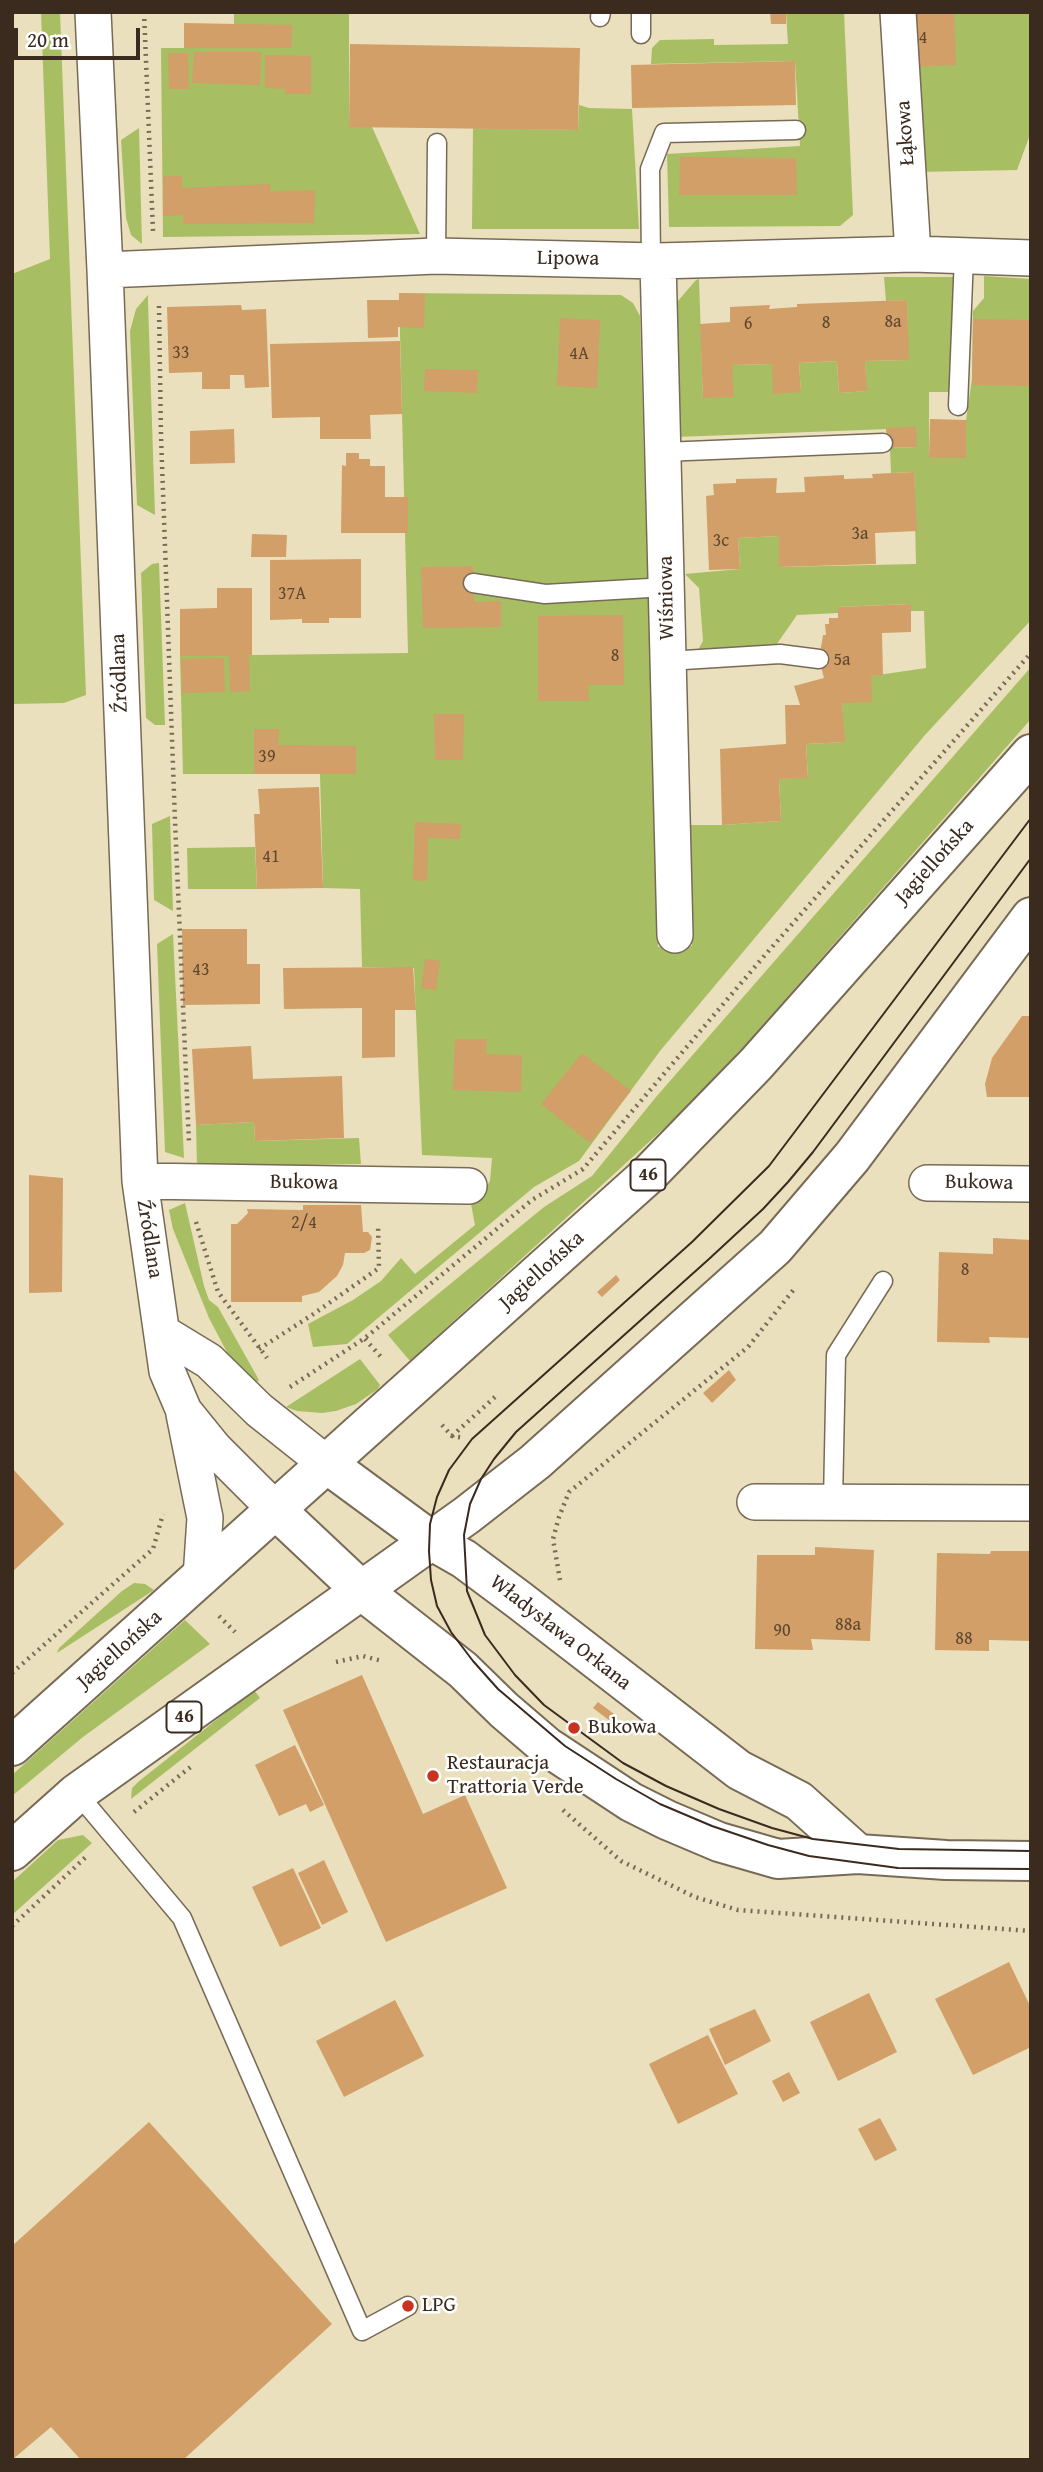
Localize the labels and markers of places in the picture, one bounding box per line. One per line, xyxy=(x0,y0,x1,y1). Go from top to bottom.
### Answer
place label: Bukowa xyxy=(588,1715,656,1741)
marker: Bukowa xyxy=(566,1720,582,1736)
place label: Restauracja Trattoria Verde xyxy=(447,1751,584,1801)
marker: Restauracja Trattoria Verde xyxy=(425,1768,441,1784)
place label: LPG xyxy=(422,2293,456,2319)
marker: LPG xyxy=(400,2298,416,2314)

